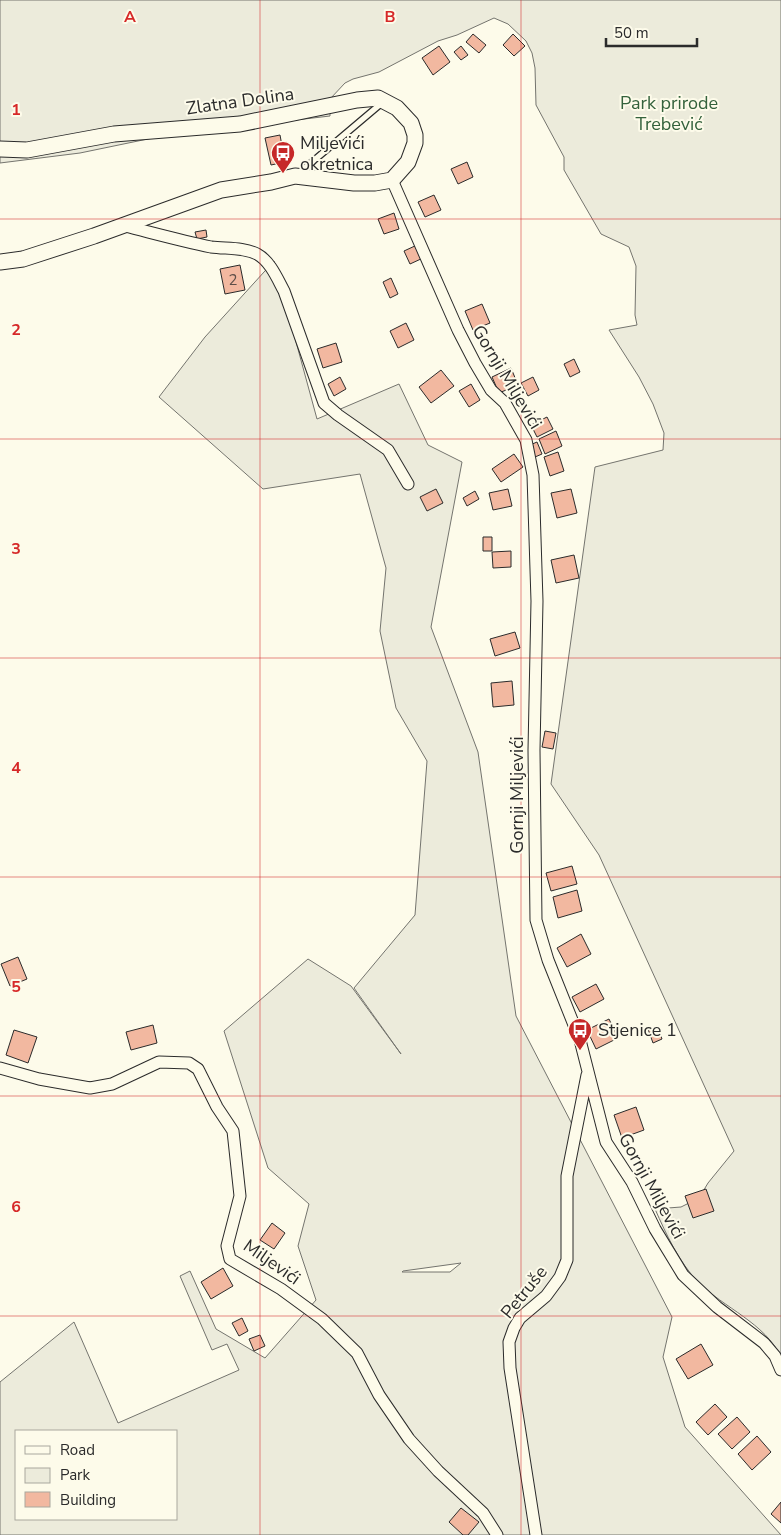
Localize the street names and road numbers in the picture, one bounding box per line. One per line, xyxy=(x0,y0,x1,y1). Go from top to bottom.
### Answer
street label: Zlatna Dolina xyxy=(184,82,296,120)
street label: Gornji Miljevići xyxy=(466,321,548,433)
street label: Gornji Miljevići xyxy=(505,736,529,854)
street label: Gornji Miljevići xyxy=(613,1129,691,1243)
street label: Miljevići xyxy=(239,1234,305,1290)
street label: Petruše xyxy=(495,1260,553,1324)

